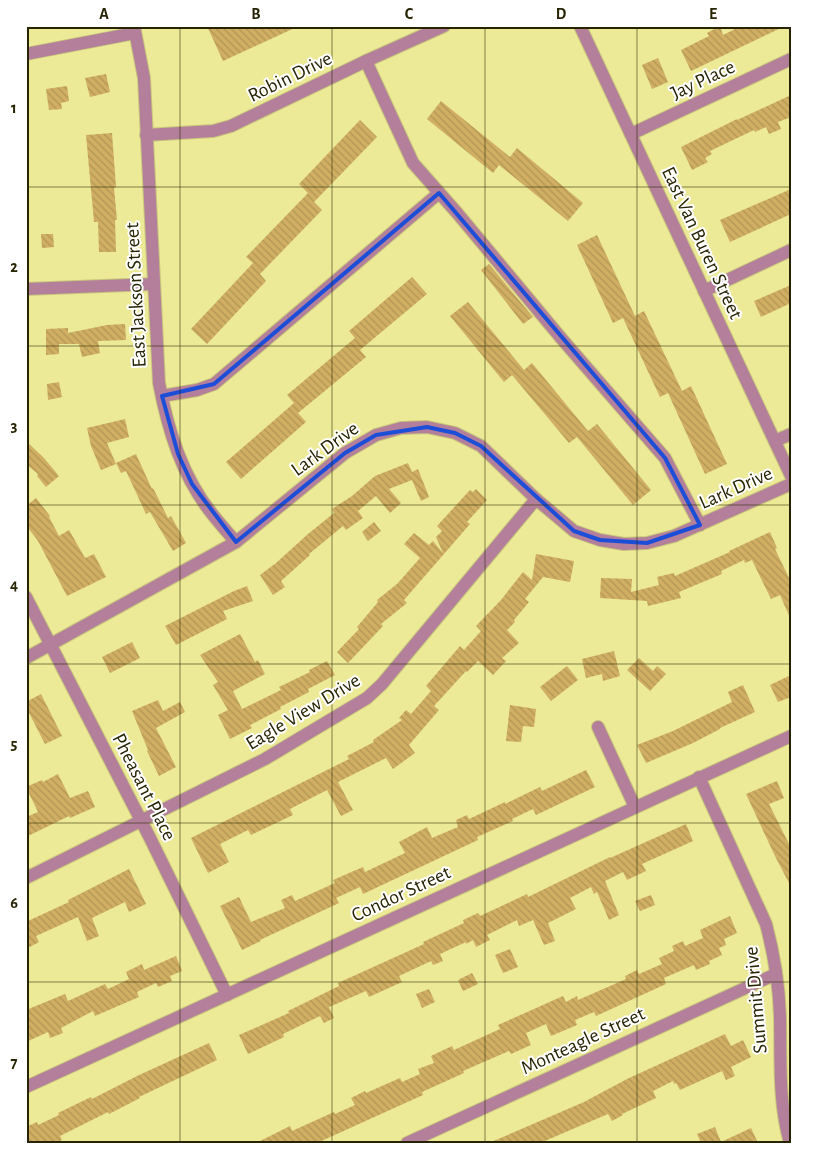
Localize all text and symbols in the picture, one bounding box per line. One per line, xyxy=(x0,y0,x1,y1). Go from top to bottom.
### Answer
text: A xyxy=(99,6,109,22)
text: B xyxy=(251,6,261,22)
text: C xyxy=(405,6,414,22)
text: D xyxy=(556,6,567,22)
text: E xyxy=(709,6,717,22)
street label: Robin Drive xyxy=(245,48,335,106)
street label: Jay Place xyxy=(668,57,738,103)
text: 1 xyxy=(11,100,17,116)
street label: East Van Buren Street xyxy=(658,164,746,323)
street label: East Jackson Street xyxy=(122,221,150,368)
text: 2 xyxy=(10,259,18,275)
text: 3 xyxy=(11,418,18,434)
street label: Lark Drive xyxy=(288,418,362,480)
street label: Lark Drive xyxy=(696,463,776,513)
text: 4 xyxy=(10,577,18,593)
street label: Eagle View Drive xyxy=(242,670,364,754)
street label: Pheasant Place xyxy=(108,730,180,844)
text: 5 xyxy=(11,736,18,752)
street label: Condor Street xyxy=(348,862,454,926)
text: 6 xyxy=(10,895,18,911)
street label: Summit Drive xyxy=(741,946,771,1054)
street label: Monteagle Street xyxy=(518,1003,649,1078)
text: 7 xyxy=(11,1055,18,1071)

